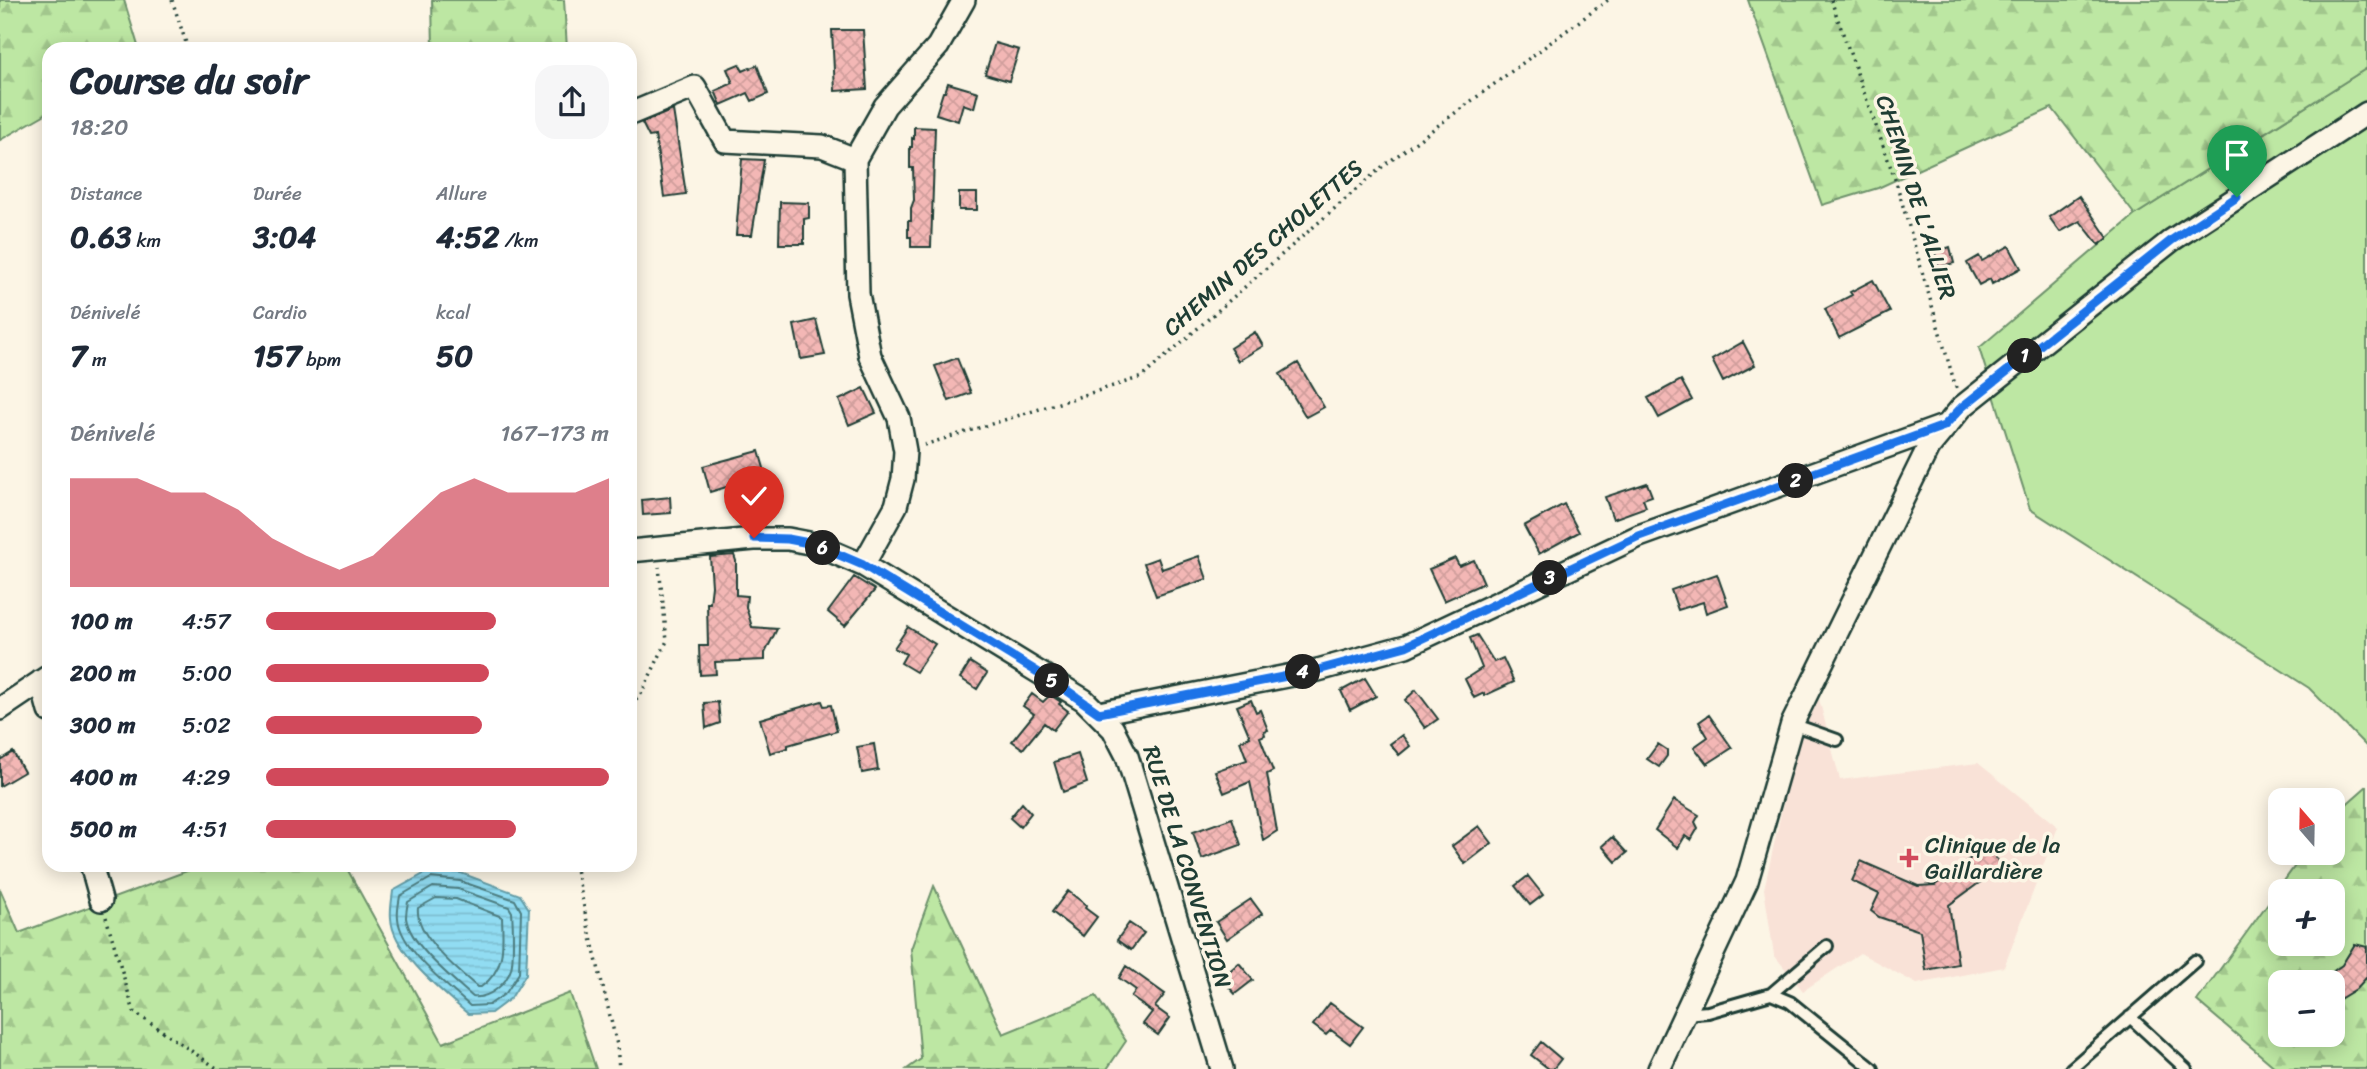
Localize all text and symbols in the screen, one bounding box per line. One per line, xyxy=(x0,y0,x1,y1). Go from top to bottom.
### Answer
text: Course du soir xyxy=(70,47,308,114)
button: share xyxy=(535,65,609,139)
street label: CHEMIN DE L'ALLIER xyxy=(1864,90,1968,305)
text: 18:20 xyxy=(70,107,129,148)
pin xyxy=(2207,125,2267,197)
icon: arrive xyxy=(2218,136,2256,174)
street label: CHEMIN DES CHOLETTES xyxy=(1153,149,1373,347)
text: Distance xyxy=(70,177,142,210)
text: Durée xyxy=(253,177,302,210)
text: Allure xyxy=(436,177,487,210)
text: 0.63 xyxy=(70,210,132,264)
text: 3:04 xyxy=(253,210,316,264)
text: 4:52 xyxy=(436,210,499,264)
text: km xyxy=(132,224,161,257)
text: /km xyxy=(499,224,539,257)
text: Dénivelé xyxy=(70,296,140,329)
text: Cardio xyxy=(253,296,307,329)
text: kcal xyxy=(436,296,471,329)
text: 7 xyxy=(70,329,87,383)
text: 157 xyxy=(253,329,301,383)
text: 50 xyxy=(436,329,473,383)
pin: 1 xyxy=(2008,338,2042,374)
text: 1 xyxy=(2020,339,2029,372)
text: m xyxy=(87,343,107,376)
text: bpm xyxy=(301,343,341,376)
text: Dénivelé xyxy=(70,413,155,454)
text: 167–173 m xyxy=(501,413,609,454)
pin: 2 xyxy=(1778,463,1814,498)
text: 2 xyxy=(1790,464,1801,497)
pin xyxy=(724,466,784,538)
icon: check xyxy=(735,477,773,515)
pin: 6 xyxy=(806,530,840,566)
text: 6 xyxy=(817,531,828,564)
pin: 3 xyxy=(1532,560,1568,596)
text: 3 xyxy=(1544,561,1555,594)
text: 100 m xyxy=(70,601,133,642)
text: 4:57 xyxy=(182,601,231,642)
text: 200 m xyxy=(70,653,136,694)
text: 5:00 xyxy=(182,653,232,694)
pin: 4 xyxy=(1286,654,1320,690)
text: 4 xyxy=(1297,655,1308,688)
pin: 5 xyxy=(1034,664,1070,698)
text: 5 xyxy=(1046,664,1057,697)
text: 300 m xyxy=(70,705,135,746)
text: 5:02 xyxy=(182,705,231,746)
street label: RUE DE LA CONVENTION xyxy=(1131,740,1243,994)
text: 400 m xyxy=(70,757,137,798)
text: 4:29 xyxy=(182,757,231,798)
north arrow xyxy=(2268,788,2345,864)
map controls xyxy=(2268,788,2345,1047)
text: 500 m xyxy=(70,809,137,850)
text: 4:51 xyxy=(182,809,227,850)
place label: Clinique de la Gaillardière xyxy=(1925,825,2061,892)
marker: Clinique de la Gaillardière xyxy=(1899,848,1919,868)
button: + xyxy=(2268,879,2345,956)
button: − xyxy=(2268,970,2345,1047)

